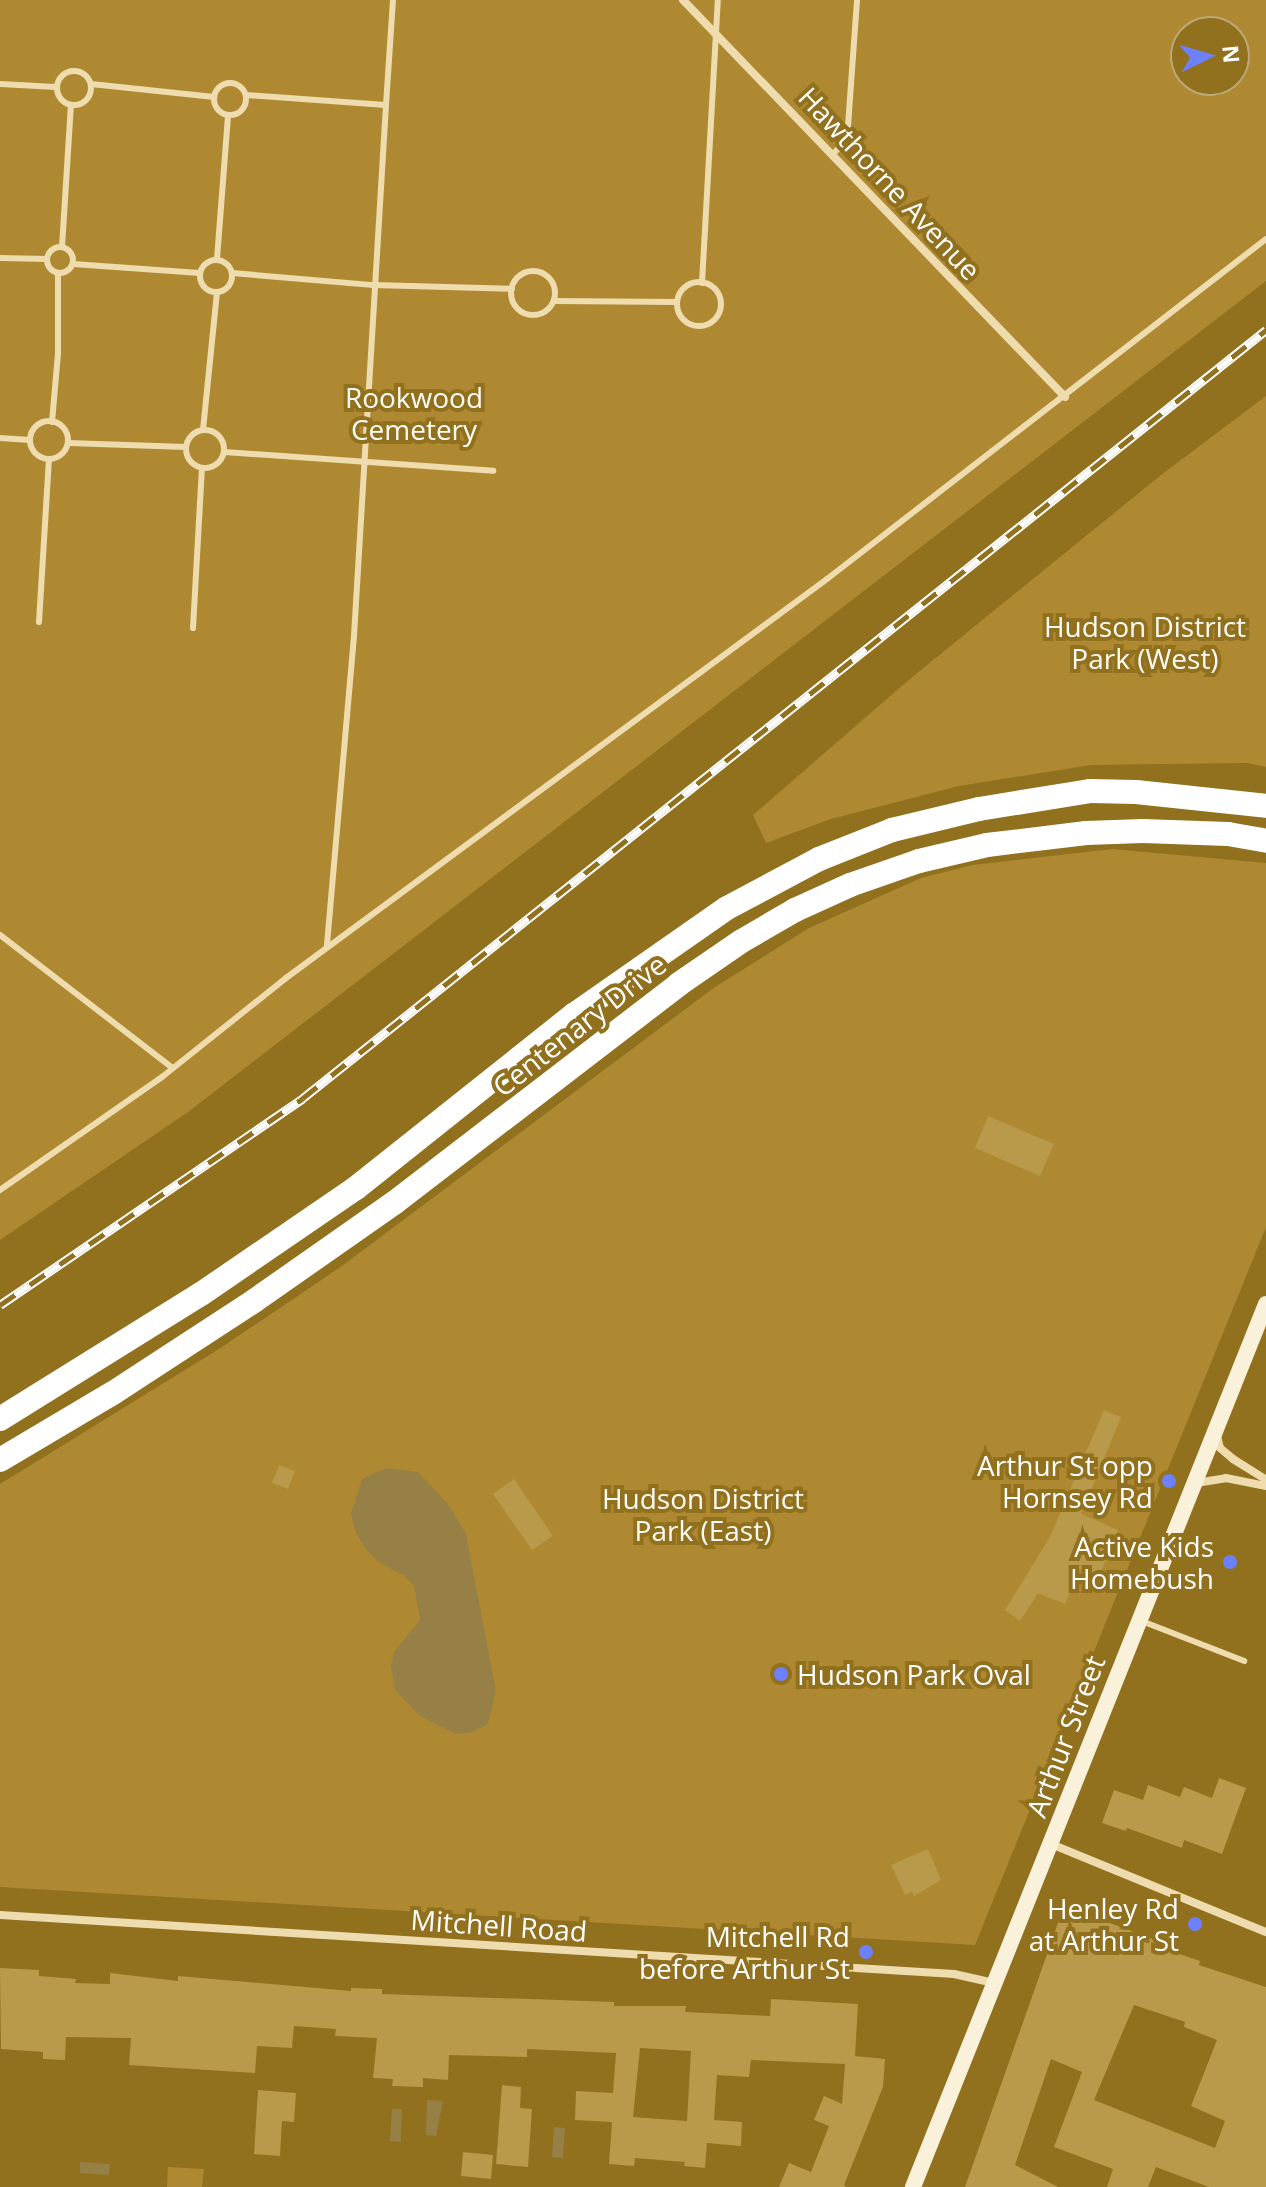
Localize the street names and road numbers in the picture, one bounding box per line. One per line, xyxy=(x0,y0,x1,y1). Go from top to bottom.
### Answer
street label: Hawthorne Avenue xyxy=(792,80,988,286)
street label: Centenary Drive xyxy=(486,947,672,1103)
street label: Arthur Street xyxy=(1019,1650,1111,1822)
street label: Mitchell Road xyxy=(410,1902,588,1948)

